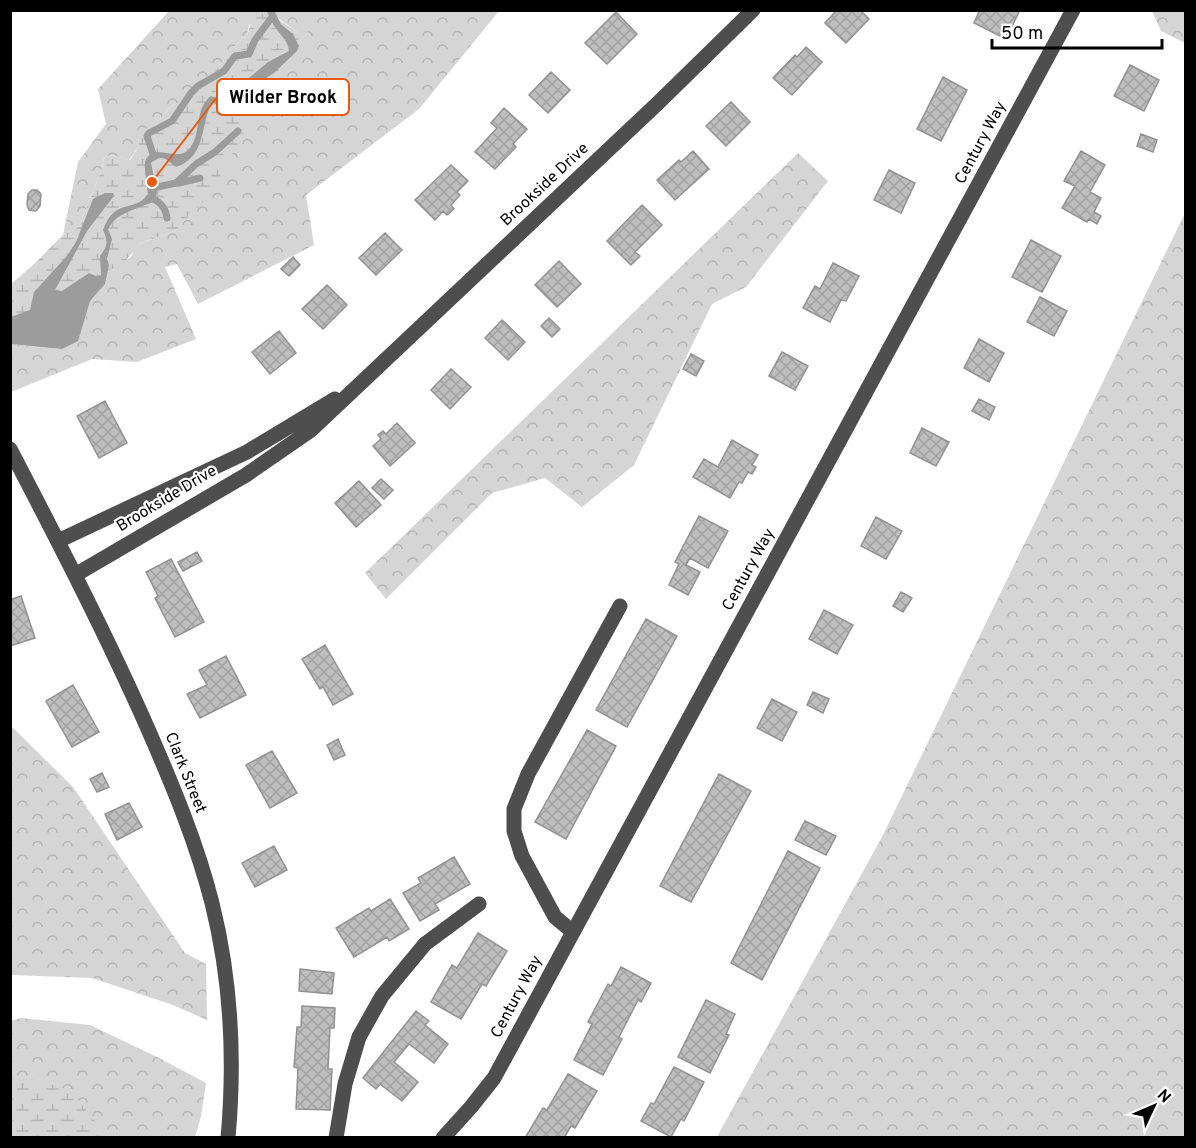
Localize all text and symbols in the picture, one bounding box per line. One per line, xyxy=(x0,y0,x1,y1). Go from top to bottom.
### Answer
scale bar xyxy=(992,12,1162,50)
text: 50 m xyxy=(1001,23,1043,46)
callout: Wilder Brook xyxy=(217,79,349,115)
text: Wilder Brook xyxy=(229,87,337,110)
street label: Century Way xyxy=(951,98,1011,188)
street label: Brookside Drive xyxy=(497,139,593,231)
street label: Brookside Drive xyxy=(113,461,221,537)
street label: Century Way xyxy=(718,525,780,615)
street label: Clark Street xyxy=(160,730,210,816)
street label: Century Way xyxy=(487,952,547,1042)
north arrow xyxy=(1124,1076,1184,1136)
text: N xyxy=(1152,1086,1175,1108)

